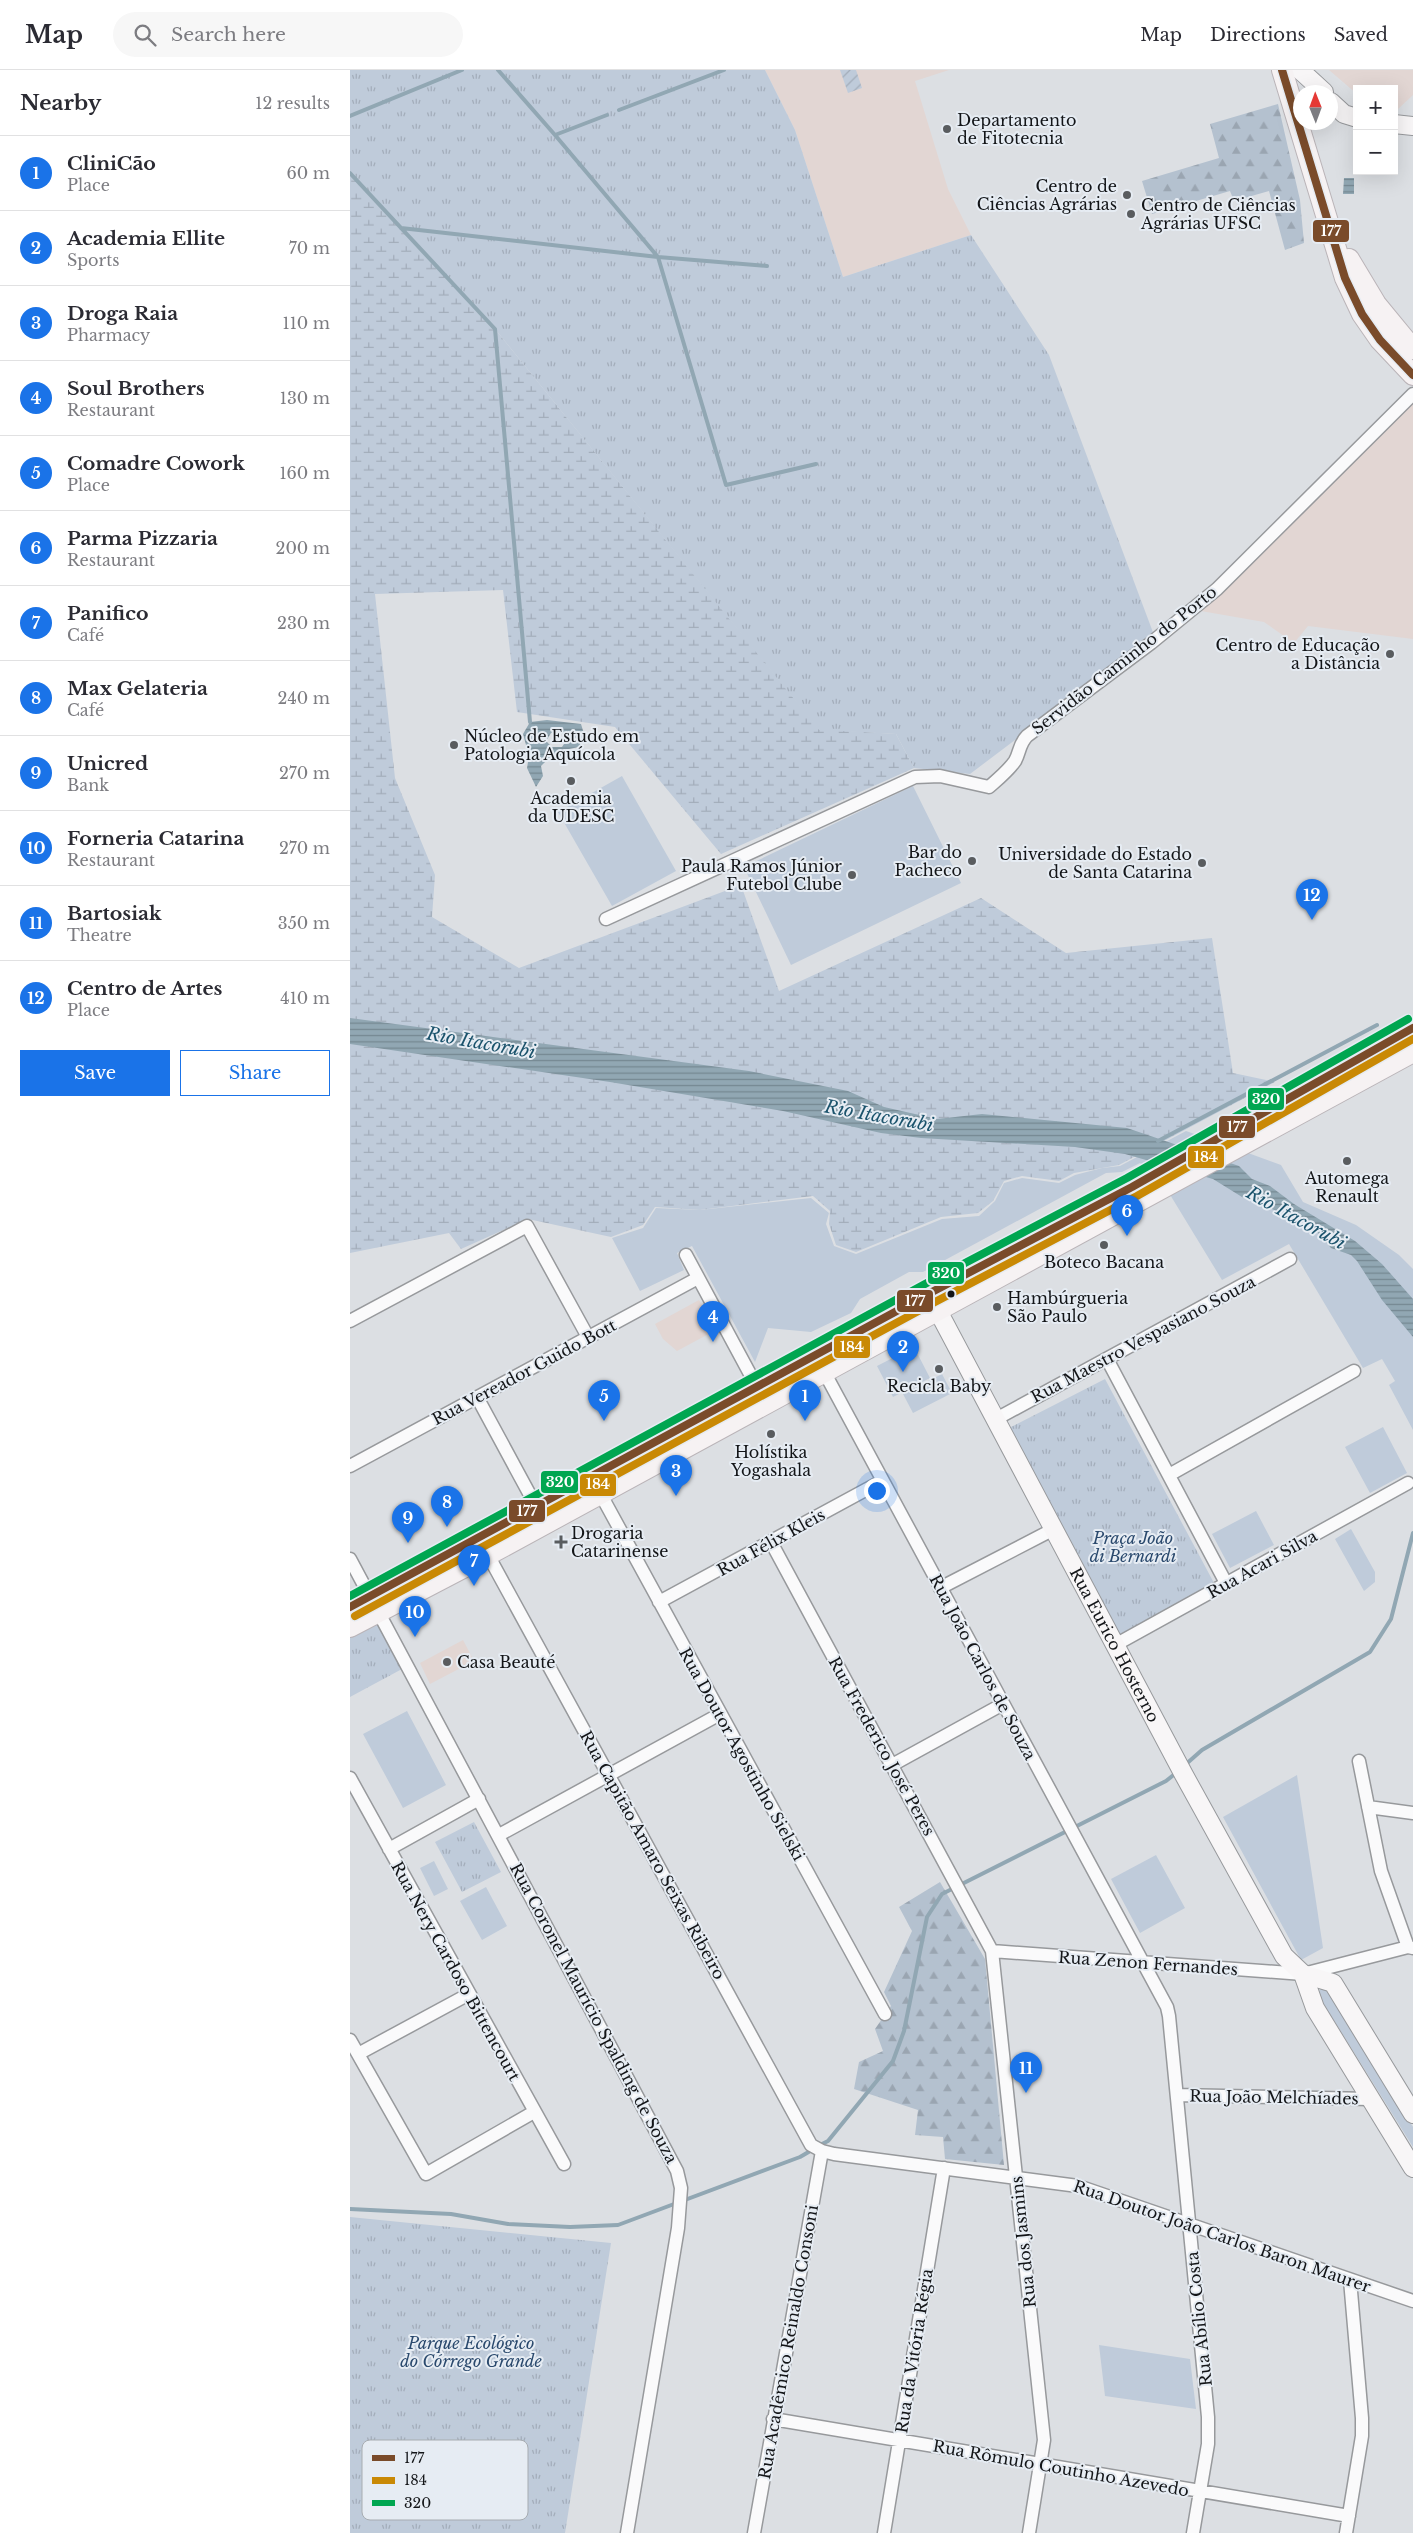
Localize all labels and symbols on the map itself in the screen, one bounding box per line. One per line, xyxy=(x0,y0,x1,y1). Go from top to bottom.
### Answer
north arrow xyxy=(1293,85,1338,130)
place label: Departamento de Fitotecnia xyxy=(957,110,1076,148)
marker: Departamento de Fitotecnia xyxy=(941,123,953,135)
place label: Centro de Ciências Agrárias xyxy=(977,176,1117,214)
marker: Centro de Ciências Agrárias xyxy=(1121,189,1133,201)
place label: Centro de Ciências Agrárias UFSC xyxy=(1140,195,1296,233)
marker: Centro de Ciências Agrárias UFSC xyxy=(1125,208,1137,220)
line badge: 177 xyxy=(1312,219,1350,243)
text: 177 xyxy=(1321,222,1342,240)
street label: Servidão Caminho do Porto xyxy=(1027,581,1221,739)
place label: Centro de Educação a Distância xyxy=(1215,635,1380,673)
marker: Centro de Educação a Distância xyxy=(1384,648,1396,660)
place label: Núcleo de Estudo em Patologia Aquícola xyxy=(464,726,639,764)
marker: Núcleo de Estudo em Patologia Aquícola xyxy=(448,739,460,751)
marker: Academia da UDESC xyxy=(565,775,577,787)
place label: Academia da UDESC xyxy=(528,788,614,826)
place label: Bar do Pacheco xyxy=(895,842,962,880)
place label: Universidade do Estado de Santa Catarina xyxy=(998,844,1192,882)
marker: Bar do Pacheco xyxy=(966,855,978,867)
place label: Paula Ramos Júnior Futebol Clube xyxy=(681,856,842,894)
marker: Universidade do Estado de Santa Catarina xyxy=(1196,857,1208,869)
marker: Paula Ramos Júnior Futebol Clube xyxy=(846,869,858,881)
pin: 12 xyxy=(1296,879,1328,920)
water label: Rio Itacorubi xyxy=(424,1022,538,1064)
line badge: 320 xyxy=(1247,1087,1285,1111)
text: 320 xyxy=(1252,1090,1280,1108)
water label: Rio Itacorubi xyxy=(822,1095,936,1137)
line badge: 177 xyxy=(1218,1115,1256,1139)
text: 177 xyxy=(1227,1118,1248,1136)
line badge: 184 xyxy=(1187,1145,1225,1169)
text: 184 xyxy=(1194,1148,1218,1166)
marker: Automega Renault xyxy=(1341,1155,1353,1167)
place label: Automega Renault xyxy=(1304,1168,1389,1206)
water label: Rio Itacorubi xyxy=(1242,1181,1350,1255)
pin: 6 xyxy=(1111,1195,1143,1236)
marker: Boteco Bacana xyxy=(1098,1239,1110,1251)
place label: Boteco Bacana xyxy=(1044,1252,1164,1272)
line badge: 320 xyxy=(927,1261,965,1285)
text: 320 xyxy=(932,1264,960,1282)
street label: Rua Maestro Vespasiano Souza xyxy=(1027,1271,1259,1407)
place label: Hambúrgueria São Paulo xyxy=(1007,1288,1128,1326)
line badge: 177 xyxy=(896,1289,934,1313)
unlabelled marker xyxy=(946,1289,956,1299)
text: 177 xyxy=(905,1292,926,1310)
pin: 4 xyxy=(697,1301,729,1342)
marker: Hambúrgueria São Paulo xyxy=(991,1301,1003,1313)
street label: Rua Vereador Guido Bott xyxy=(429,1315,619,1429)
pin: 2 xyxy=(887,1331,919,1372)
line badge: 184 xyxy=(833,1335,871,1359)
text: 184 xyxy=(840,1338,864,1356)
marker: Recicla Baby xyxy=(933,1363,945,1375)
place label: Recicla Baby xyxy=(887,1376,992,1396)
pin: 5 xyxy=(588,1380,620,1421)
pin: 1 xyxy=(789,1380,821,1421)
marker: Holístika Yogashala xyxy=(765,1428,777,1440)
place label: Holístika Yogashala xyxy=(730,1442,811,1480)
pin: 3 xyxy=(660,1455,692,1496)
line badge: 320 xyxy=(540,1470,579,1494)
text: 320 xyxy=(546,1473,574,1491)
line badge: 184 xyxy=(579,1473,617,1497)
text: 184 xyxy=(586,1475,610,1493)
your location xyxy=(864,1478,890,1504)
pin: 8 xyxy=(431,1486,463,1527)
line badge: 177 xyxy=(508,1499,546,1523)
pin: 9 xyxy=(392,1502,424,1543)
text: 177 xyxy=(517,1502,538,1520)
street label: Rua Félix Kleis xyxy=(714,1504,828,1580)
place label: Drogaria Catarinense xyxy=(571,1523,668,1561)
street label: Rua Acari Silva xyxy=(1204,1525,1321,1602)
park label: Praça João di Bernardi xyxy=(1090,1528,1177,1566)
marker: Drogaria Catarinense xyxy=(555,1536,567,1548)
pin: 7 xyxy=(458,1545,490,1586)
street label: Rua Eurico Hosterno xyxy=(1066,1564,1164,1726)
street label: Rua João Carlos de Souza xyxy=(925,1571,1041,1763)
pin: 10 xyxy=(399,1596,431,1637)
street label: Rua Doutor Agostinho Sielski xyxy=(675,1644,809,1865)
place label: Casa Beauté xyxy=(457,1652,555,1672)
street label: Rua Frederico José Peres xyxy=(824,1653,940,1839)
marker: Casa Beauté xyxy=(441,1656,453,1668)
street label: Rua Capitão Amaro Seixas Ribeiro xyxy=(576,1727,730,1983)
street label: Rua Nery Cardoso Bittencourt xyxy=(387,1858,525,2084)
street label: Rua Coronel Maurício Spalding de Souza xyxy=(506,1859,682,2167)
street label: Rua Zenon Fernandes xyxy=(1057,1947,1239,1979)
pin: 11 xyxy=(1010,2052,1042,2093)
street label: Rua João Melchíades xyxy=(1189,2086,1359,2108)
street label: Rua dos Jasmins xyxy=(1006,2175,1040,2309)
street label: Rua Doutor João Carlos Baron Maurer xyxy=(1071,2176,1374,2297)
street label: Rua Acadêmico Reinaldo Consoni xyxy=(754,2203,822,2481)
street label: Rua Abílio Costa xyxy=(1182,2250,1216,2387)
street label: Rua da Vitória Régia xyxy=(891,2267,937,2435)
park label: Parque Ecológico do Córrego Grande xyxy=(400,2333,543,2371)
street label: Rua Rômulo Coutinho Azevedo xyxy=(931,2436,1191,2500)
legend xyxy=(362,2440,528,2520)
text: 177 xyxy=(404,2449,425,2467)
text: 184 xyxy=(404,2471,427,2489)
text: 320 xyxy=(404,2494,431,2512)

